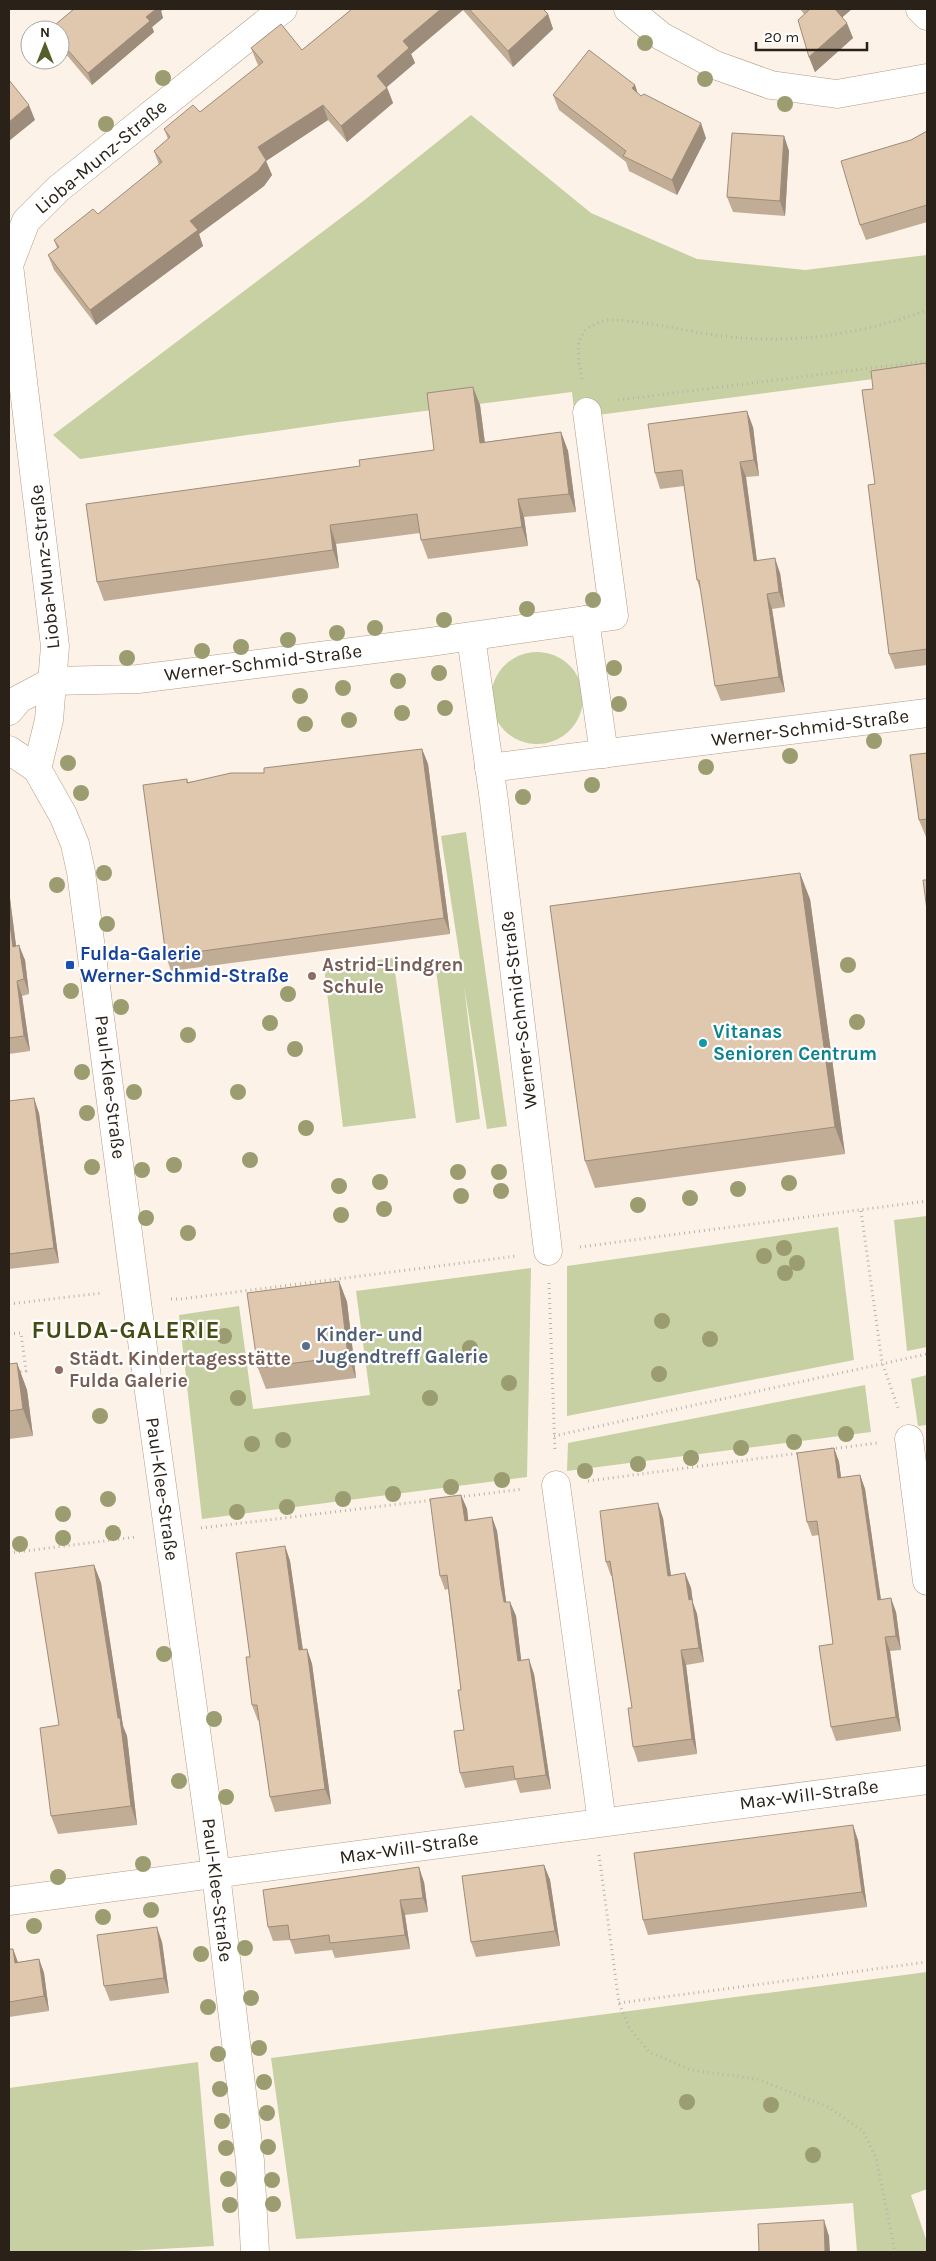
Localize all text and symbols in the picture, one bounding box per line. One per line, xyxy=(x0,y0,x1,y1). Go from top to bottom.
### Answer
north arrow xyxy=(20,20,70,70)
scale bar xyxy=(756,20,867,52)
text: N xyxy=(40,24,50,41)
text: 20 m xyxy=(764,28,799,46)
street label: Lioba-Munz-Straße xyxy=(31,95,171,219)
street label: Lioba-Munz-Straße xyxy=(25,484,65,650)
street label: Werner-Schmid-Straße xyxy=(163,640,363,686)
street label: Werner-Schmid-Straße xyxy=(710,705,910,751)
street label: Werner-Schmid-Straße xyxy=(496,910,542,1110)
place label: Fulda-Galerie Werner-Schmid-Straße xyxy=(80,943,289,987)
place label: Astrid-Lindgren Schule xyxy=(322,954,463,998)
marker: Fulda-Galerie Werner-Schmid-Straße xyxy=(64,959,76,971)
marker: Astrid-Lindgren Schule xyxy=(306,970,318,982)
street label: Paul-Klee-Straße xyxy=(90,1014,130,1160)
place label: Vitanas Senioren Centrum xyxy=(713,1021,877,1065)
marker: Vitanas Senioren Centrum xyxy=(697,1037,709,1049)
district label: FULDA-GALERIE xyxy=(31,1316,221,1344)
place label: Kinder- und Jugendtreff Galerie xyxy=(316,1324,488,1368)
marker: Kinder- und Jugendtreff Galerie xyxy=(300,1340,312,1352)
place label: Städt. Kindertagesstätte Fulda Galerie xyxy=(69,1348,291,1392)
marker: Städt. Kindertagesstätte Fulda Galerie xyxy=(53,1364,65,1376)
street label: Paul-Klee-Straße xyxy=(141,1416,183,1562)
street label: Max-Will-Straße xyxy=(738,1776,880,1814)
street label: Paul-Klee-Straße xyxy=(197,1817,237,1963)
street label: Max-Will-Straße xyxy=(338,1827,480,1869)

